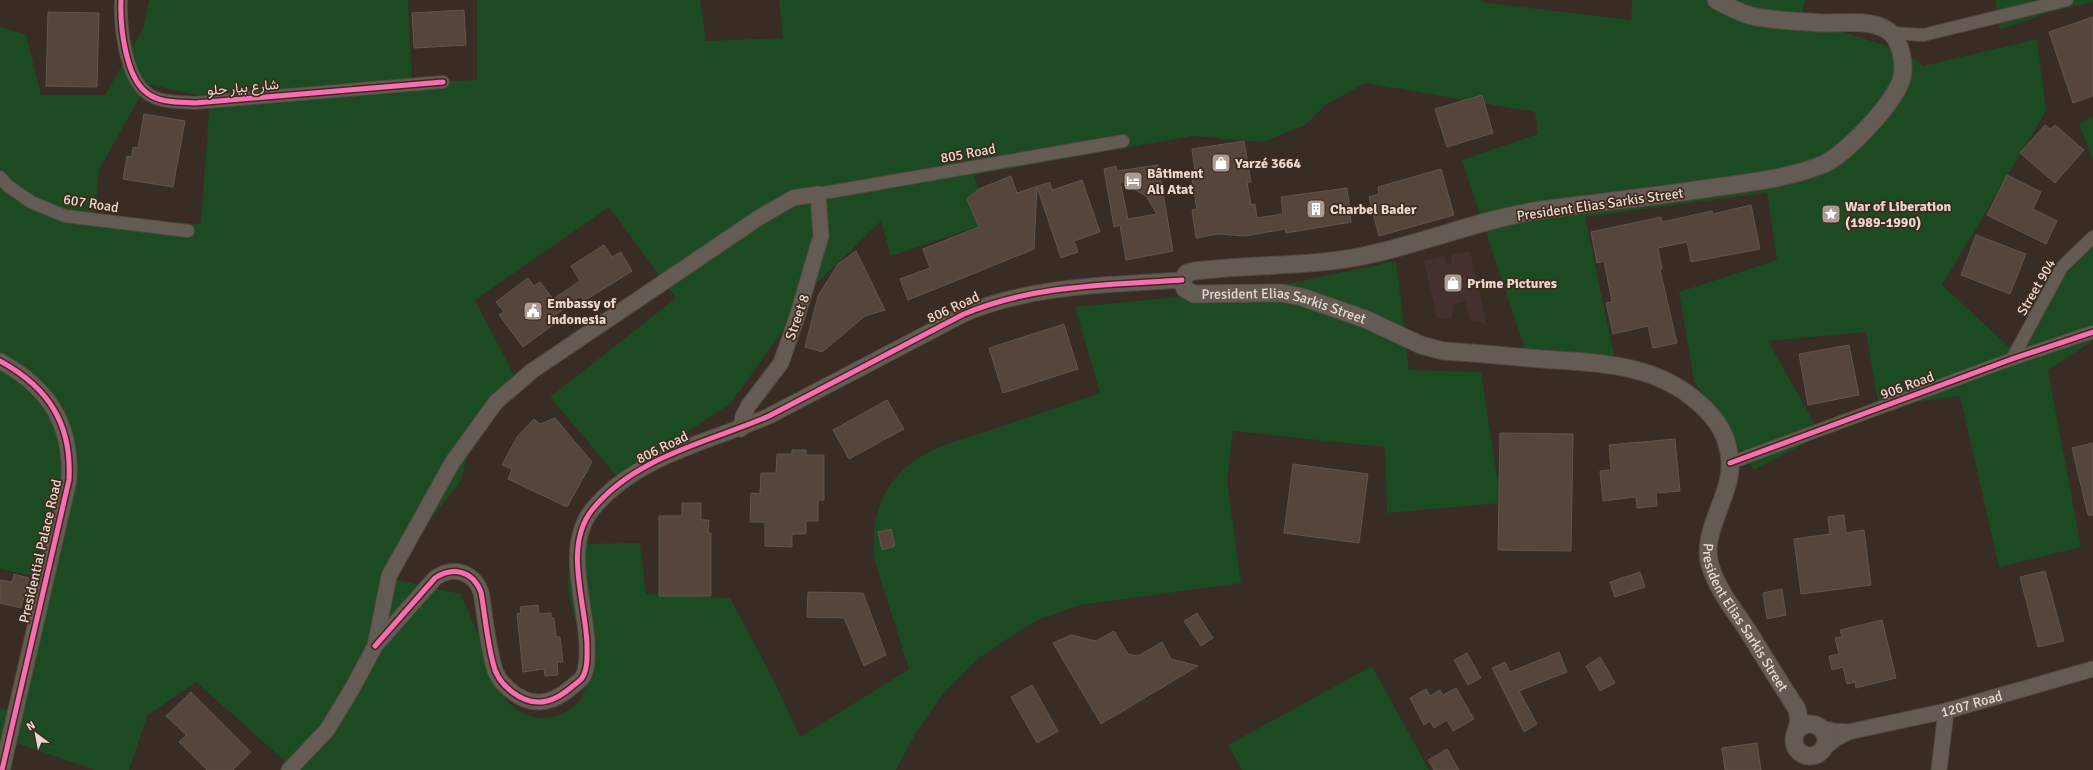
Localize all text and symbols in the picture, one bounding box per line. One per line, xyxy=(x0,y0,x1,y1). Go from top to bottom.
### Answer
street label: شارع بيار حلو xyxy=(206,76,280,101)
street label: 805 Road xyxy=(939,140,997,167)
shop icon: Yarzé 3664 xyxy=(1210,152,1232,174)
place label: Yarzé 3664 xyxy=(1234,155,1302,172)
place label: Bâtiment Ali Atat xyxy=(1147,165,1204,198)
hotel icon: Bâtiment Ali Atat xyxy=(1122,170,1144,192)
street label: President Elias Sarkis Street xyxy=(1516,184,1685,225)
street label: 607 Road xyxy=(62,191,120,216)
building icon: Charbel Bader xyxy=(1305,198,1327,220)
place label: War of Liberation (1989-1990) xyxy=(1845,198,1951,231)
place label: Charbel Bader xyxy=(1330,201,1417,218)
place icon: War of Liberation (1989-1990) xyxy=(1820,203,1842,225)
street label: Street 904 xyxy=(2014,256,2060,318)
shop icon: Prime Pictures xyxy=(1442,272,1464,294)
place label: Prime Pictures xyxy=(1467,275,1557,292)
street label: President Elias Sarkis Street xyxy=(1201,285,1368,328)
street label: 806 Road xyxy=(924,288,982,327)
street label: Street 8 xyxy=(782,292,813,342)
place label: Embassy of Indonesia xyxy=(547,295,617,328)
public building icon: Embassy of Indonesia xyxy=(522,300,544,322)
street label: 906 Road xyxy=(1878,368,1936,403)
street label: 806 Road xyxy=(633,428,691,467)
street label: Presidential Palace Road xyxy=(16,477,65,625)
street label: President Elias Sarkis Street xyxy=(1699,542,1792,695)
street label: 1207 Road xyxy=(1939,687,2004,721)
north arrow xyxy=(16,714,56,754)
text: N xyxy=(24,718,38,733)

